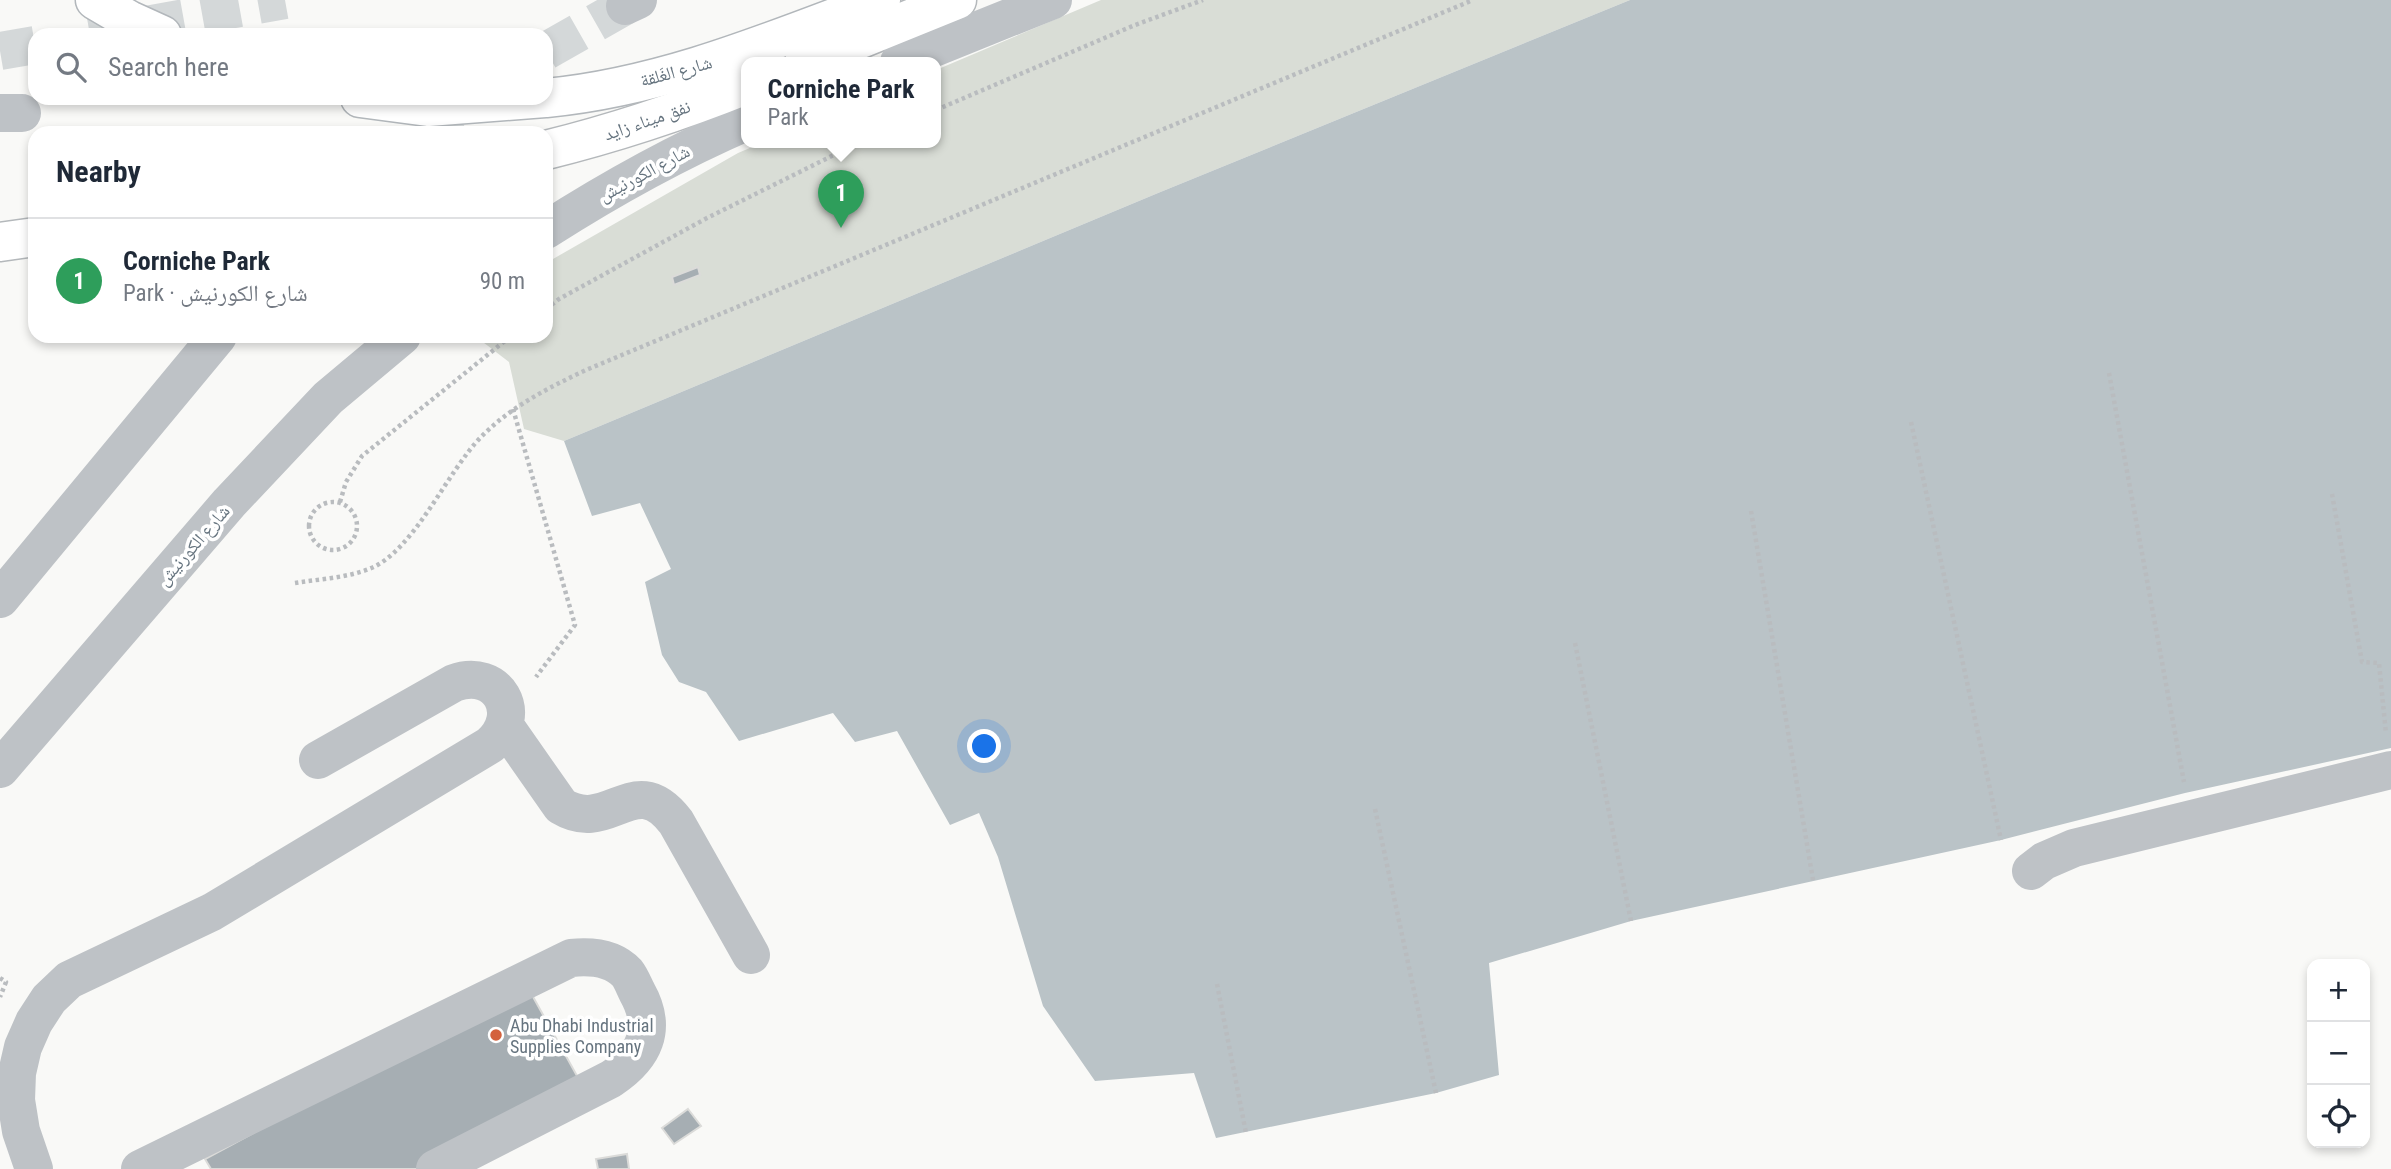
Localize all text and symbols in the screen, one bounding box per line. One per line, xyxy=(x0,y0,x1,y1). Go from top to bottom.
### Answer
search box xyxy=(28,28,553,105)
icon: search xyxy=(52,48,90,86)
street label: شارع الغَلقة xyxy=(638,51,714,92)
text: Search here xyxy=(108,52,229,82)
popup xyxy=(741,57,941,148)
text: Corniche Park xyxy=(768,74,914,104)
street label: نفق ميناء زايد xyxy=(601,95,693,146)
text: Park xyxy=(768,104,809,131)
street label: شارع الكورنيش xyxy=(595,140,693,207)
text: Nearby xyxy=(56,154,141,189)
pin: 1 xyxy=(818,170,864,228)
text: Corniche Park xyxy=(123,246,270,276)
text: 1 xyxy=(73,268,85,295)
text: 90 m xyxy=(480,268,525,295)
text: Park · شارع الكورنيش xyxy=(123,280,308,307)
street label: شارع الكورنيش xyxy=(152,500,234,590)
your location xyxy=(967,729,1001,763)
map controls xyxy=(2307,959,2370,1148)
button: + xyxy=(2307,959,2370,1022)
place label: Abu Dhabi Industrial Supplies Company xyxy=(510,1015,654,1057)
button: − xyxy=(2307,1022,2370,1085)
marker: Abu Dhabi Industrial Supplies Company xyxy=(488,1027,504,1043)
button: locate xyxy=(2307,1085,2370,1148)

